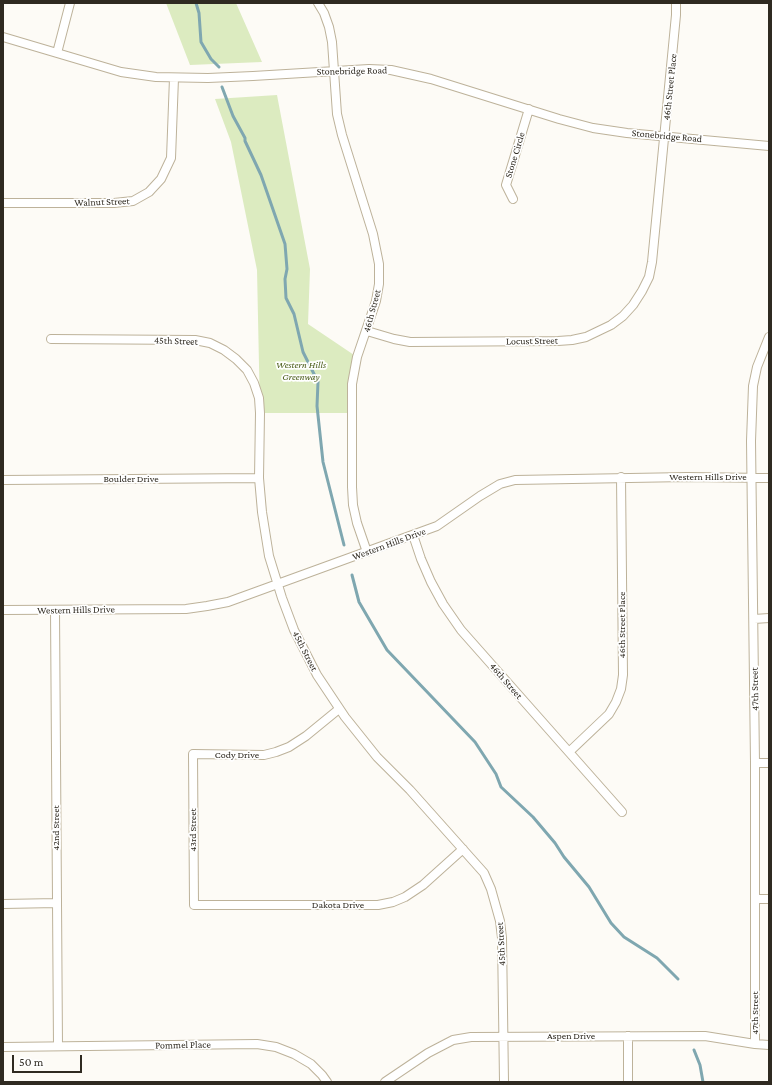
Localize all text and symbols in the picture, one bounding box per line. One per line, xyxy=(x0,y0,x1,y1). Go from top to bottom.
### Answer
street label: 46th Street Place xyxy=(661,53,679,121)
street label: Stonebridge Road xyxy=(317,64,387,78)
street label: Stonebridge Road xyxy=(631,127,703,145)
street label: Stone Circle xyxy=(502,131,528,179)
street label: Walnut Street xyxy=(74,195,130,209)
street label: 46th Street xyxy=(360,288,384,334)
street label: 45th Street xyxy=(154,334,198,348)
street label: Locust Street xyxy=(506,335,558,347)
park label: Western Hills Greenway xyxy=(276,359,326,382)
street label: Western Hills Drive xyxy=(669,471,747,483)
street label: Boulder Drive xyxy=(103,473,159,485)
street label: Western Hills Drive xyxy=(351,525,427,563)
street label: 46th Street Place xyxy=(616,592,628,658)
street label: Western Hills Drive xyxy=(37,603,115,617)
street label: 45th Street xyxy=(290,629,320,673)
street label: 46th Street xyxy=(487,660,525,702)
street label: 47th Street xyxy=(749,667,761,711)
street label: Cody Drive xyxy=(215,749,259,761)
street label: 42nd Street xyxy=(50,805,62,851)
street label: 43rd Street xyxy=(187,808,199,852)
street label: Dakota Drive xyxy=(312,899,364,911)
street label: 45th Street xyxy=(494,922,508,966)
street label: 47th Street xyxy=(749,991,761,1035)
street label: Aspen Drive xyxy=(547,1030,595,1042)
street label: Pommel Place xyxy=(155,1039,211,1051)
scale bar xyxy=(14,1047,84,1073)
text: 50 m xyxy=(19,1055,43,1069)

